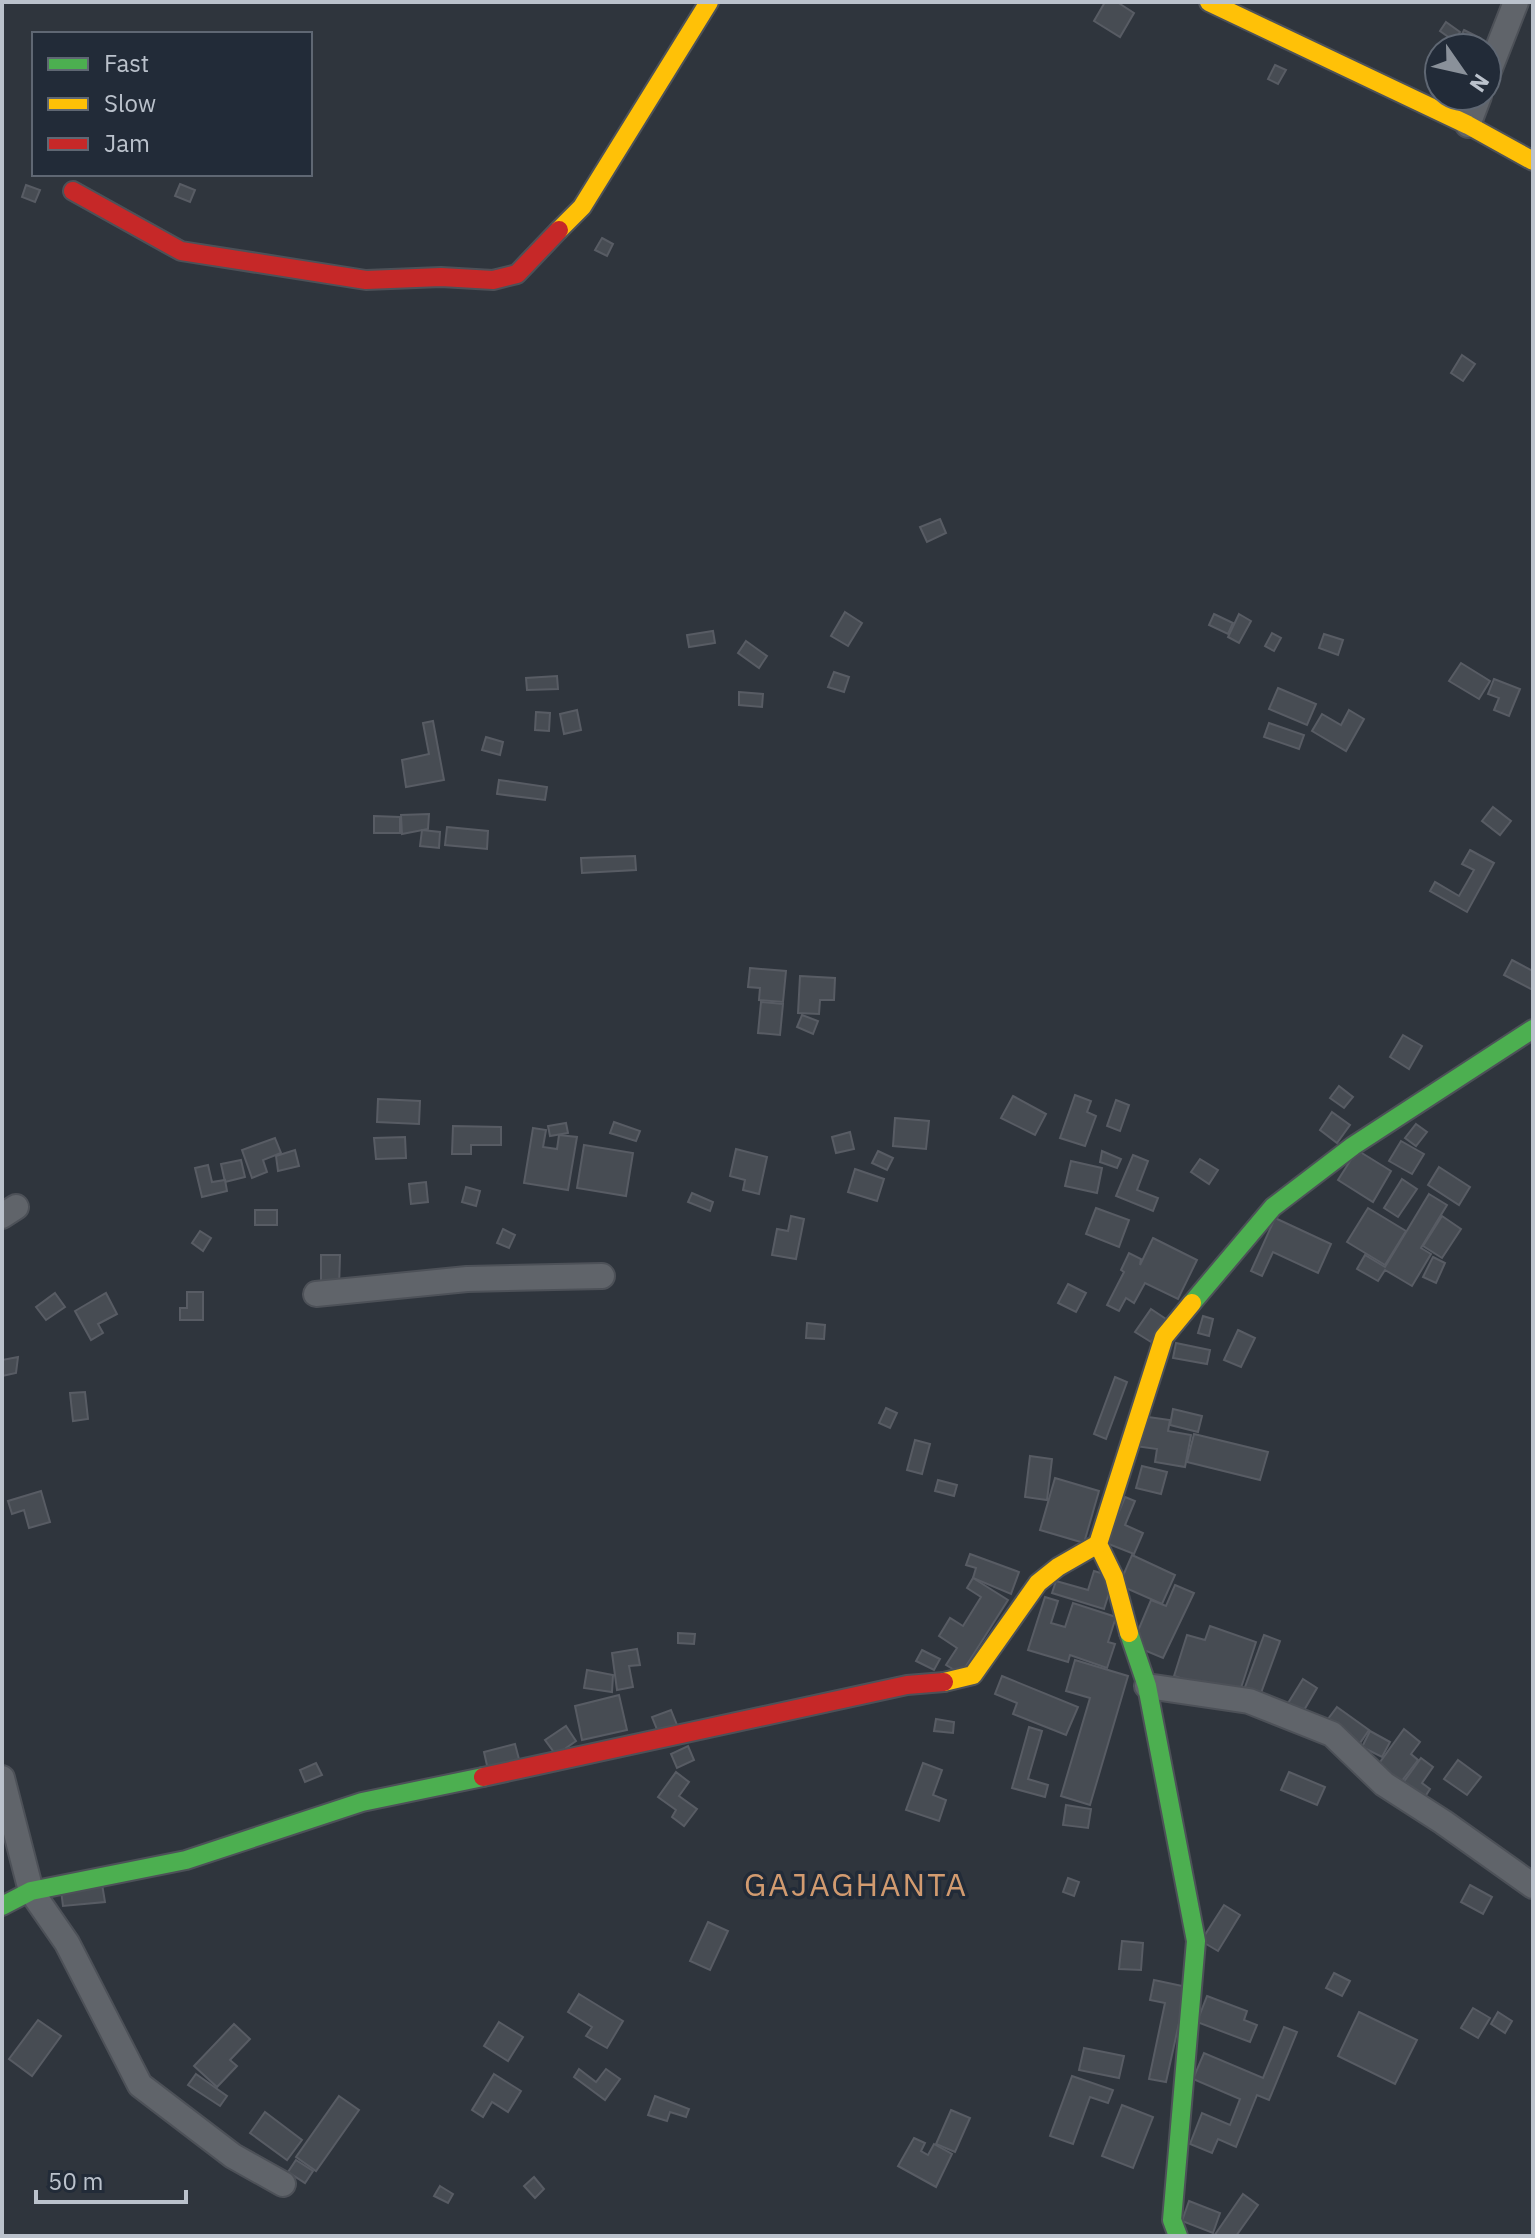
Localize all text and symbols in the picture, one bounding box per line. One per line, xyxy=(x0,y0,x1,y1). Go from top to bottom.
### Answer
legend xyxy=(32,32,312,176)
north arrow xyxy=(1423,32,1503,112)
text: Fast xyxy=(104,47,149,79)
text: N xyxy=(1464,69,1496,98)
text: Slow xyxy=(104,87,156,119)
text: Jam xyxy=(104,127,150,159)
district label: GAJAGHANTA xyxy=(744,1863,968,1905)
scale bar xyxy=(36,2154,186,2204)
text: 50 m xyxy=(48,2165,103,2197)

